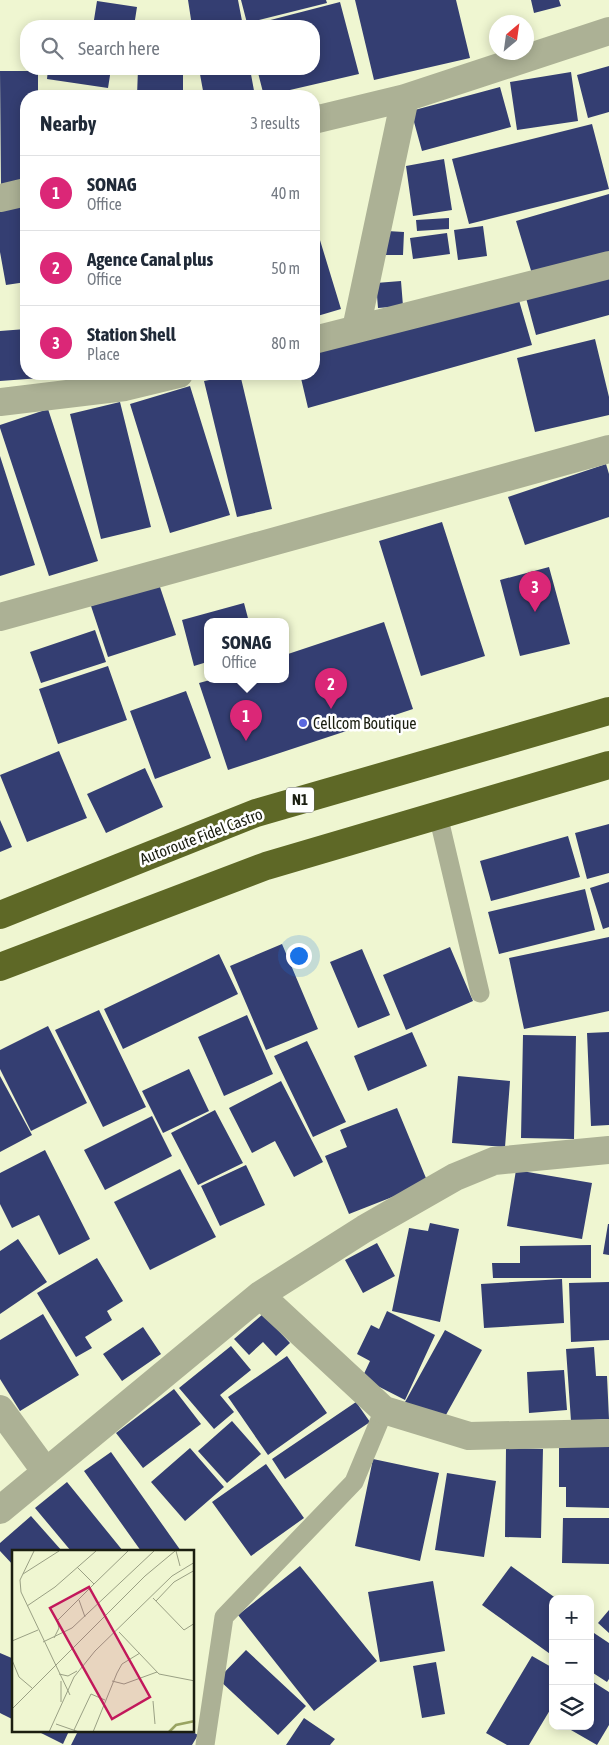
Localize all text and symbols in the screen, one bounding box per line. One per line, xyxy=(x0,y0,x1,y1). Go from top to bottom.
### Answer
north arrow xyxy=(489,15,534,60)
search box xyxy=(20,20,320,75)
icon: search xyxy=(38,34,66,62)
text: Search here xyxy=(78,37,160,59)
text: Nearby xyxy=(40,111,96,135)
text: 3 results xyxy=(250,114,300,132)
text: SONAG xyxy=(87,173,137,195)
text: 1 xyxy=(52,184,60,202)
text: 40 m xyxy=(271,184,300,202)
text: Office xyxy=(87,195,122,213)
text: Agence Canal plus xyxy=(87,248,213,270)
text: 2 xyxy=(52,259,60,277)
text: 50 m xyxy=(271,259,300,277)
text: Office xyxy=(87,270,122,288)
text: Station Shell xyxy=(87,323,176,345)
text: 3 xyxy=(52,334,60,352)
text: 80 m xyxy=(271,334,300,352)
text: Place xyxy=(87,345,120,363)
pin: 3 xyxy=(519,571,551,612)
popup xyxy=(204,618,289,683)
text: SONAG xyxy=(222,631,271,653)
text: Office xyxy=(222,653,257,671)
pin: 2 xyxy=(315,668,347,709)
pin: 1 xyxy=(230,700,262,741)
place label: Cellcom Boutique xyxy=(313,714,417,733)
marker: Cellcom Boutique xyxy=(297,717,309,729)
road number: N1 xyxy=(286,788,314,812)
street label: Autoroute Fidel Castro xyxy=(137,804,265,868)
your location xyxy=(286,943,312,969)
inset map xyxy=(12,1550,195,1732)
map controls xyxy=(549,1595,594,1730)
button: + xyxy=(549,1595,594,1640)
button: − xyxy=(549,1640,594,1685)
button: layers xyxy=(549,1685,594,1730)

